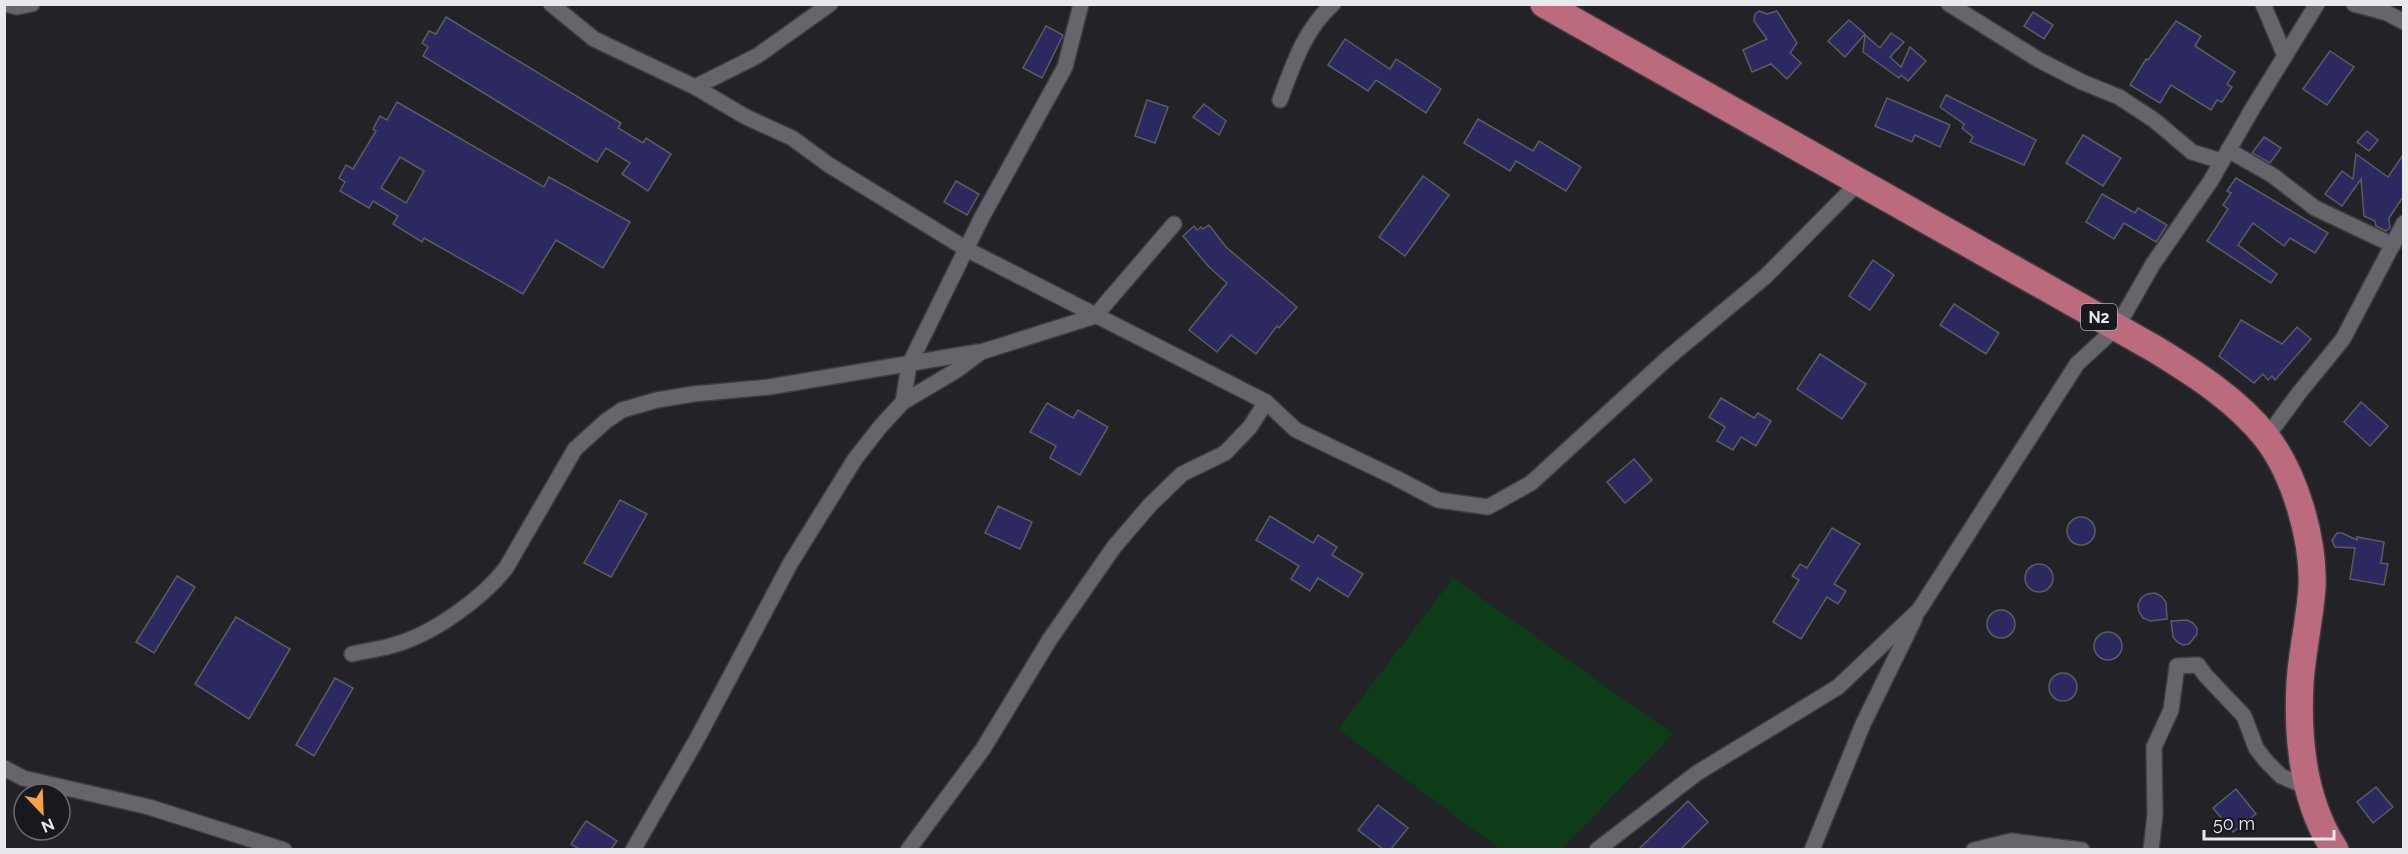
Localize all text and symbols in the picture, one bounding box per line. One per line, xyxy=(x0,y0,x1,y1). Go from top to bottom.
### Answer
road number: N2 xyxy=(2081,304,2117,330)
north arrow xyxy=(12,782,72,842)
scale bar xyxy=(2204,803,2334,841)
text: 50 m xyxy=(2213,813,2255,834)
text: N xyxy=(38,814,57,836)

